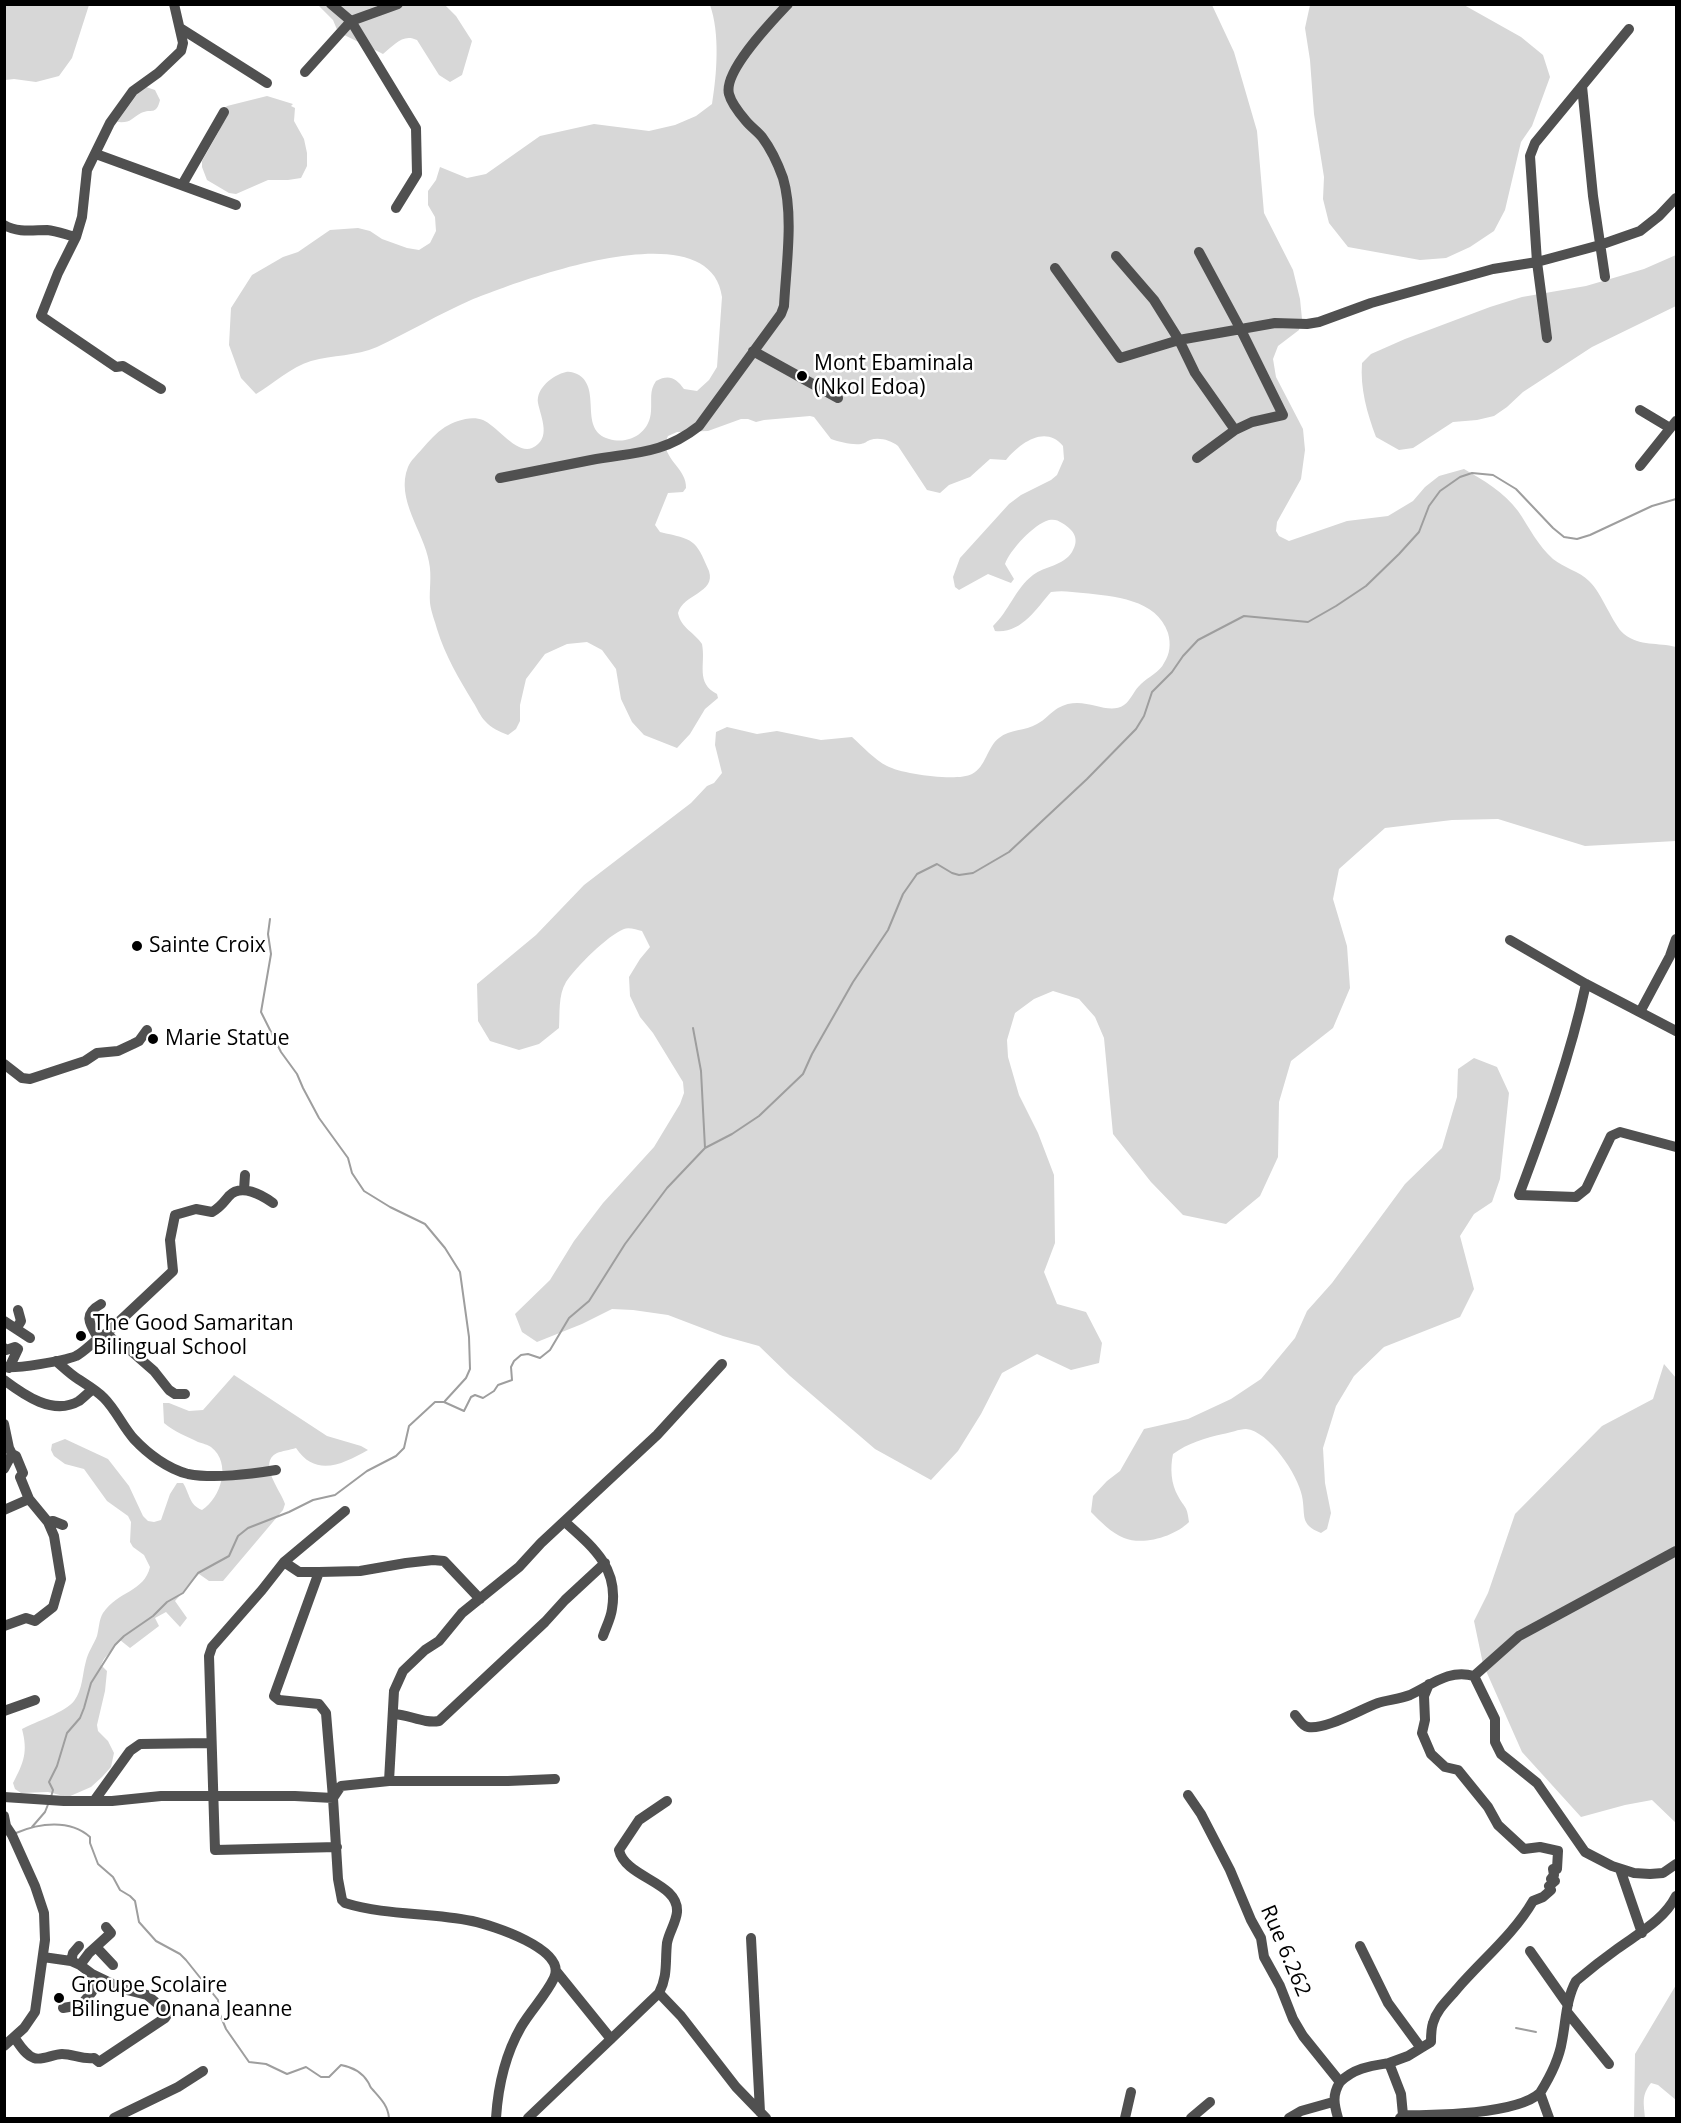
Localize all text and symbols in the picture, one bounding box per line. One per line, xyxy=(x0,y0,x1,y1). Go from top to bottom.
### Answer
place label: Mont Ebaminala (Nkol Edoa) xyxy=(814,351,974,401)
marker: Mont Ebaminala (Nkol Edoa) xyxy=(795,369,809,383)
place label: Sainte Croix xyxy=(149,933,266,959)
marker: Sainte Croix xyxy=(130,939,144,953)
place label: Marie Statue xyxy=(165,1026,290,1052)
marker: Marie Statue xyxy=(146,1032,160,1046)
place label: The Good Samaritan Bilingual School xyxy=(93,1311,294,1361)
marker: The Good Samaritan Bilingual School xyxy=(74,1329,88,1343)
street label: Rue 6.262 xyxy=(1255,1902,1315,2000)
place label: Groupe Scolaire Bilingue Onana Jeanne xyxy=(71,1973,292,2023)
marker: Groupe Scolaire Bilingue Onana Jeanne xyxy=(52,1991,66,2005)

